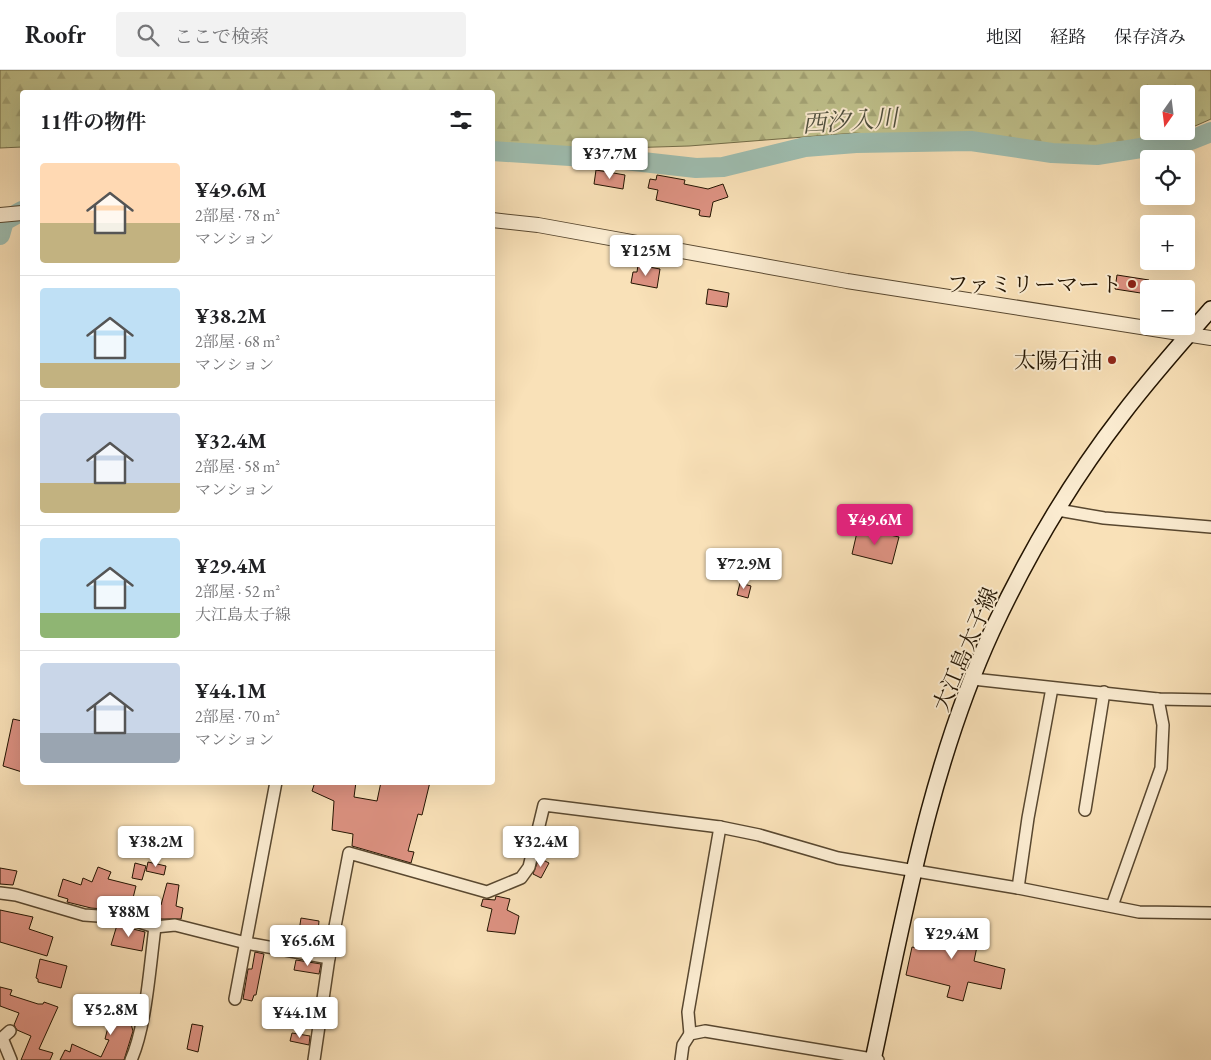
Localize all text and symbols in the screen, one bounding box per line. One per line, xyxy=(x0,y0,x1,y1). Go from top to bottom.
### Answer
search box xyxy=(116,12,466,57)
text: Roofr xyxy=(25,19,86,50)
icon: search xyxy=(134,21,162,49)
text: ここで検索 xyxy=(174,24,269,49)
text: 地図 xyxy=(986,25,1022,48)
text: 経路 xyxy=(1050,25,1086,48)
text: 保存済み xyxy=(1114,25,1186,48)
north arrow xyxy=(1140,85,1195,140)
map controls xyxy=(1140,85,1195,335)
water label: 西汐入川 xyxy=(801,101,902,139)
icon: filters xyxy=(447,106,475,134)
text: 11件の物件 xyxy=(40,108,146,135)
pin: ¥37.7M xyxy=(569,138,651,180)
text: ¥37.7M xyxy=(583,143,637,164)
button: locate xyxy=(1140,150,1195,205)
text: ¥49.6M xyxy=(195,176,266,203)
icon: home xyxy=(80,183,140,243)
text: 2部屋 · 78 m² xyxy=(195,205,280,226)
button: + xyxy=(1140,215,1195,270)
text: マンション xyxy=(195,228,274,249)
pin: ¥125M xyxy=(611,234,681,277)
text: ¥125M xyxy=(621,240,671,261)
place label: ファミリーマート xyxy=(946,270,1122,299)
marker: ファミリーマート xyxy=(1126,278,1138,290)
button: − xyxy=(1140,280,1195,335)
text: ¥38.2M xyxy=(195,302,266,329)
icon: home xyxy=(80,308,140,368)
text: 2部屋 · 68 m² xyxy=(195,331,280,352)
place label: 太陽石油 xyxy=(1014,346,1102,375)
text: マンション xyxy=(195,354,274,375)
marker: 太陽石油 xyxy=(1106,354,1118,366)
text: ¥32.4M xyxy=(195,427,266,454)
icon: home xyxy=(80,433,140,493)
text: 2部屋 · 58 m² xyxy=(195,456,280,477)
text: マンション xyxy=(195,479,274,500)
pin: ¥49.6M xyxy=(834,504,916,546)
text: ¥49.6M xyxy=(848,509,902,530)
pin: ¥72.9M xyxy=(703,548,785,590)
text: ¥29.4M xyxy=(195,552,266,579)
text: ¥72.9M xyxy=(717,553,771,574)
icon: home xyxy=(80,558,140,618)
text: 2部屋 · 52 m² xyxy=(195,581,280,602)
street label: 大江島太子線 xyxy=(926,583,1005,716)
text: 大江島太子線 xyxy=(195,604,291,625)
text: ¥44.1M xyxy=(195,677,266,704)
icon: home xyxy=(80,683,140,743)
text: 2部屋 · 70 m² xyxy=(195,706,280,727)
text: マンション xyxy=(195,729,274,750)
pin: ¥38.2M xyxy=(115,826,197,868)
pin: ¥32.4M xyxy=(500,826,582,868)
text: ¥38.2M xyxy=(129,831,183,852)
text: ¥32.4M xyxy=(514,831,568,852)
pin: ¥88M xyxy=(99,896,159,938)
text: ¥88M xyxy=(108,901,150,922)
pin: ¥29.4M xyxy=(911,918,993,960)
text: ¥29.4M xyxy=(925,923,979,944)
pin: ¥65.6M xyxy=(267,924,349,967)
text: ¥65.6M xyxy=(281,930,335,951)
pin: ¥52.8M xyxy=(70,994,152,1036)
pin: ¥44.1M xyxy=(259,996,341,1039)
text: ¥52.8M xyxy=(84,999,138,1020)
text: ¥44.1M xyxy=(273,1002,327,1023)

